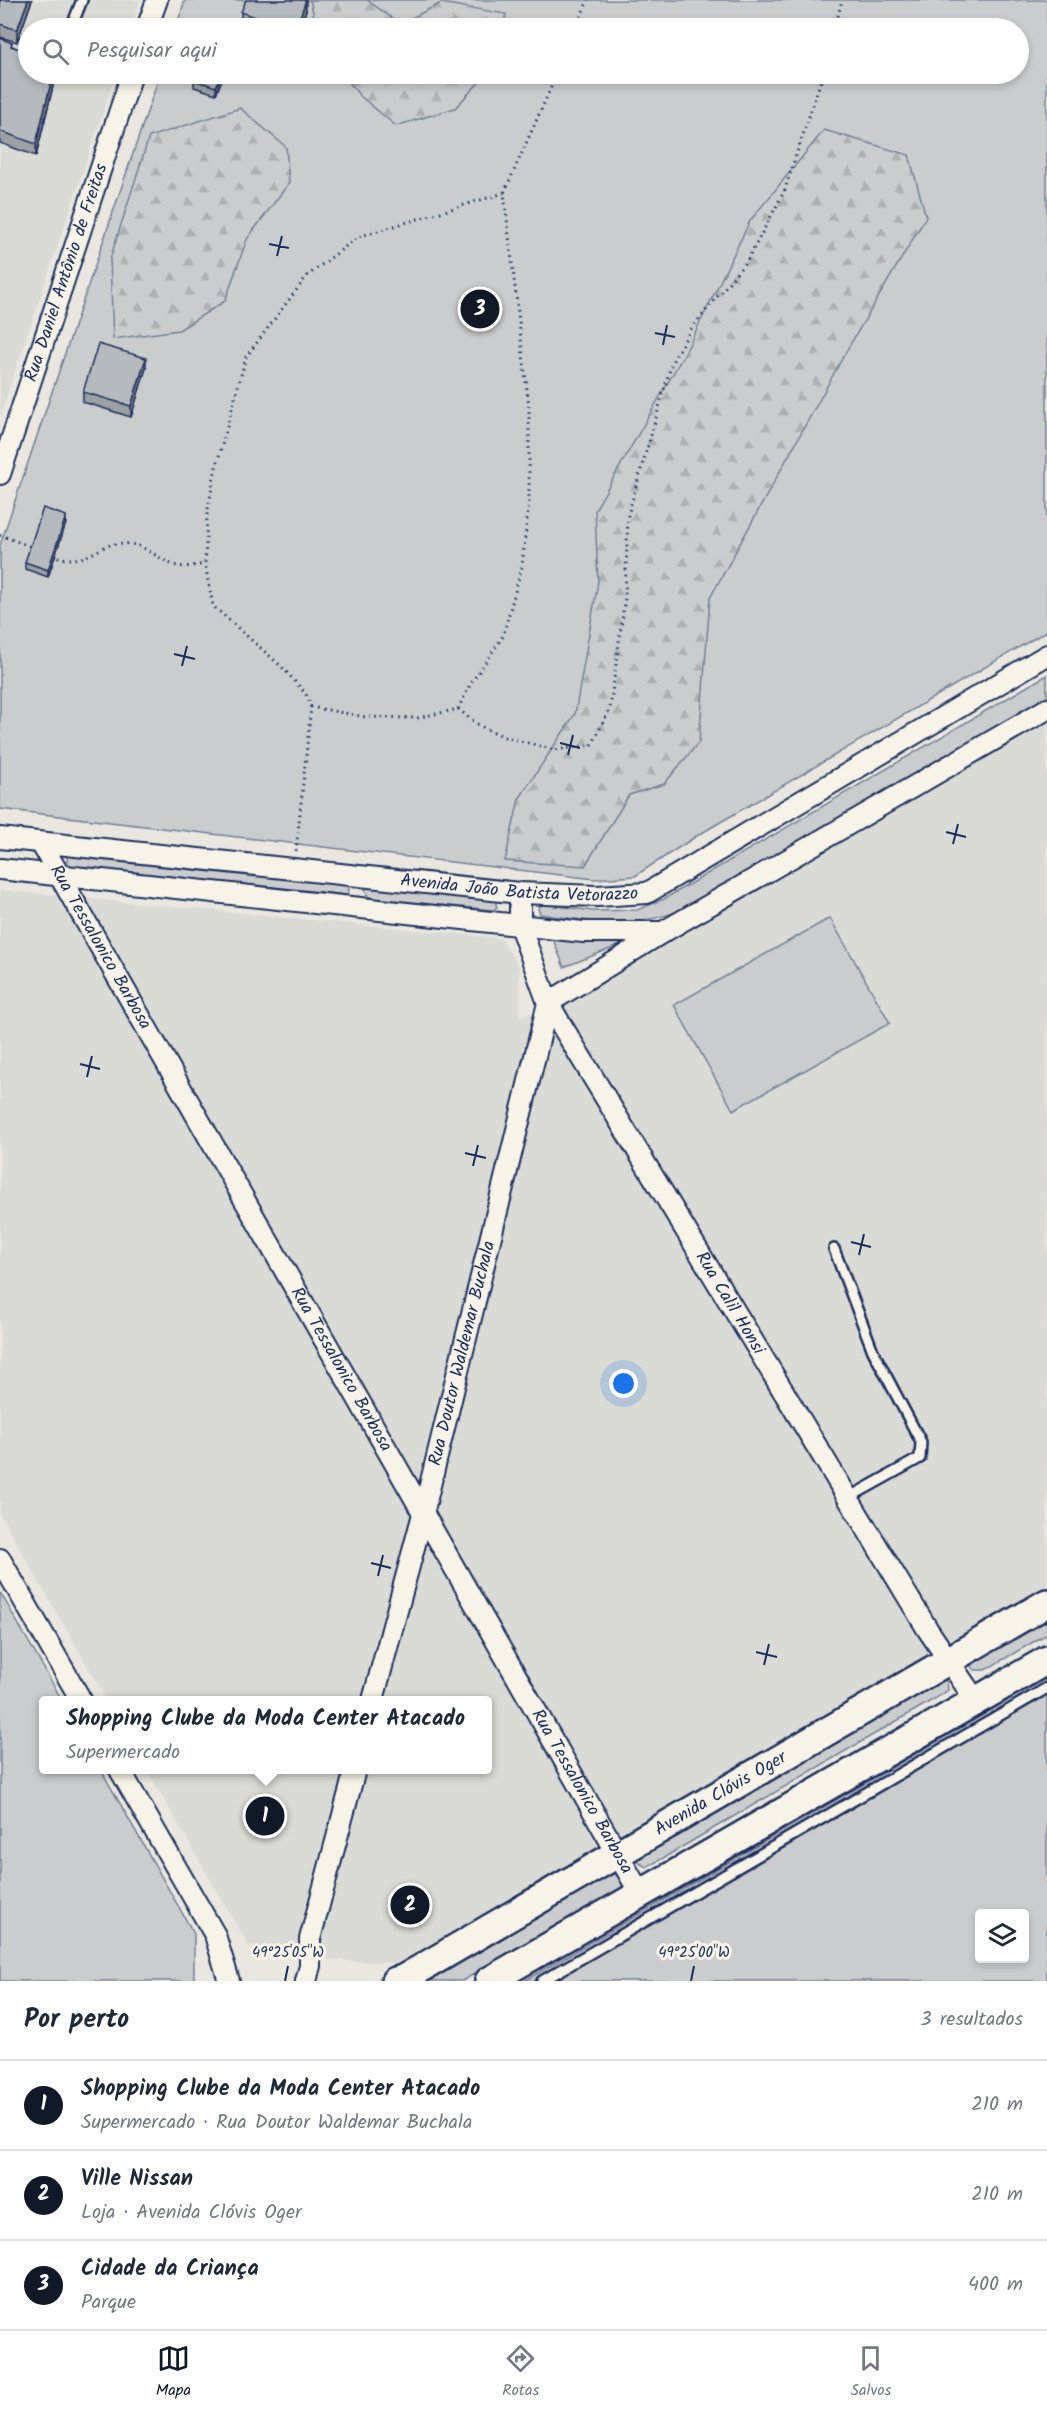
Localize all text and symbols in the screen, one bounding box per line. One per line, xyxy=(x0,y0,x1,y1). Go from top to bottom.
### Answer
search box xyxy=(18,18,1029,84)
text: Pesquisar aqui xyxy=(87,34,217,69)
icon: search xyxy=(39,35,72,68)
street label: Rua Daniel Antônio de Freitas xyxy=(17,159,116,386)
pin: 3 xyxy=(460,286,500,332)
street label: Rua Tessalonico Barbosa xyxy=(42,859,159,1035)
street label: Avenida João Batista Vetorazzo xyxy=(399,866,639,911)
street label: Rua Doutor Waldemar Buchala xyxy=(421,1238,504,1469)
street label: Rua Calil Honsi xyxy=(687,1246,773,1361)
street label: Rua Tessalonico Barbosa xyxy=(283,1281,400,1457)
your location xyxy=(609,1369,638,1398)
popup xyxy=(39,1696,492,1774)
text: Shopping Clube da Moda Center Atacado xyxy=(66,1702,465,1737)
street label: Rua Tessalonico Barbosa xyxy=(523,1704,641,1879)
text: Supermercado xyxy=(66,1737,180,1769)
street label: Avenida Clóvis Oger xyxy=(649,1743,793,1844)
pin: 1 xyxy=(246,1794,284,1838)
pin: 2 xyxy=(390,1882,430,1928)
map controls xyxy=(975,1909,1029,1963)
button: layers xyxy=(975,1909,1029,1963)
text: 49°25'05"W xyxy=(252,1941,324,1965)
text: 49°25'00"W xyxy=(658,1941,730,1965)
text: Por perto xyxy=(24,1999,129,2041)
text: 3 resultados xyxy=(920,2004,1023,2036)
text: Shopping Clube da Moda Center Atacado xyxy=(81,2072,480,2107)
text: 1 xyxy=(40,2089,47,2121)
text: 210 m xyxy=(971,2089,1023,2121)
text: Supermercado · Rua Doutor Waldemar Buchala xyxy=(81,2107,472,2139)
text: Ville Nissan xyxy=(81,2162,193,2197)
text: 2 xyxy=(38,2179,49,2211)
text: 210 m xyxy=(971,2179,1023,2211)
text: Loja · Avenida Clóvis Oger xyxy=(81,2197,302,2229)
text: Cidade da Criança xyxy=(81,2252,259,2287)
text: 3 xyxy=(38,2269,49,2301)
text: 400 m xyxy=(968,2269,1023,2301)
text: Parque xyxy=(81,2287,136,2319)
tab: Mapa xyxy=(156,2342,191,2403)
tab: Rotas xyxy=(502,2342,539,2403)
tab: Salvos xyxy=(851,2342,891,2403)

